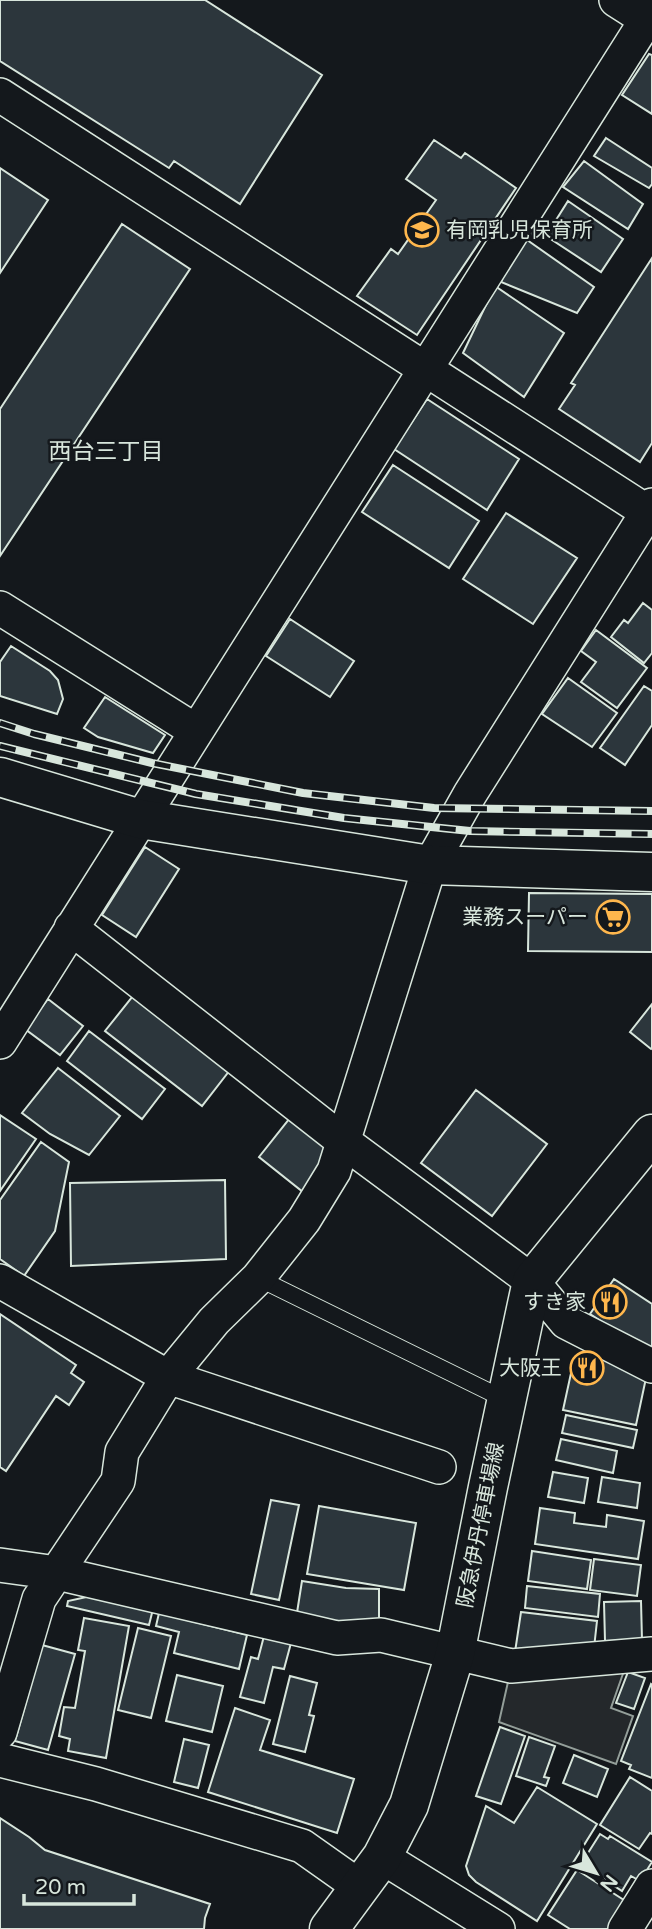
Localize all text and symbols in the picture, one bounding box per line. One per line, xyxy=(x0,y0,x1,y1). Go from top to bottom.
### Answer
school or university icon: 有岡乳児保育所 xyxy=(403,211,441,249)
place label: 有岡乳児保育所 xyxy=(446,218,593,243)
district label: 西台三丁目 xyxy=(49,438,164,466)
supermarket icon: 業務スーパー xyxy=(594,898,632,936)
place label: 業務スーパー xyxy=(462,905,588,930)
restaurant icon: すき家 xyxy=(591,1283,629,1321)
place label: すき家 xyxy=(523,1290,586,1315)
restaurant icon: 大阪王 xyxy=(568,1349,606,1387)
place label: 大阪王 xyxy=(499,1356,562,1381)
street label: 阪急伊丹停車場線 xyxy=(453,1440,509,1610)
north arrow xyxy=(561,1838,631,1908)
scale bar xyxy=(24,1862,135,1906)
text: N xyxy=(595,1870,622,1896)
text: 20 m xyxy=(35,1875,86,1900)

